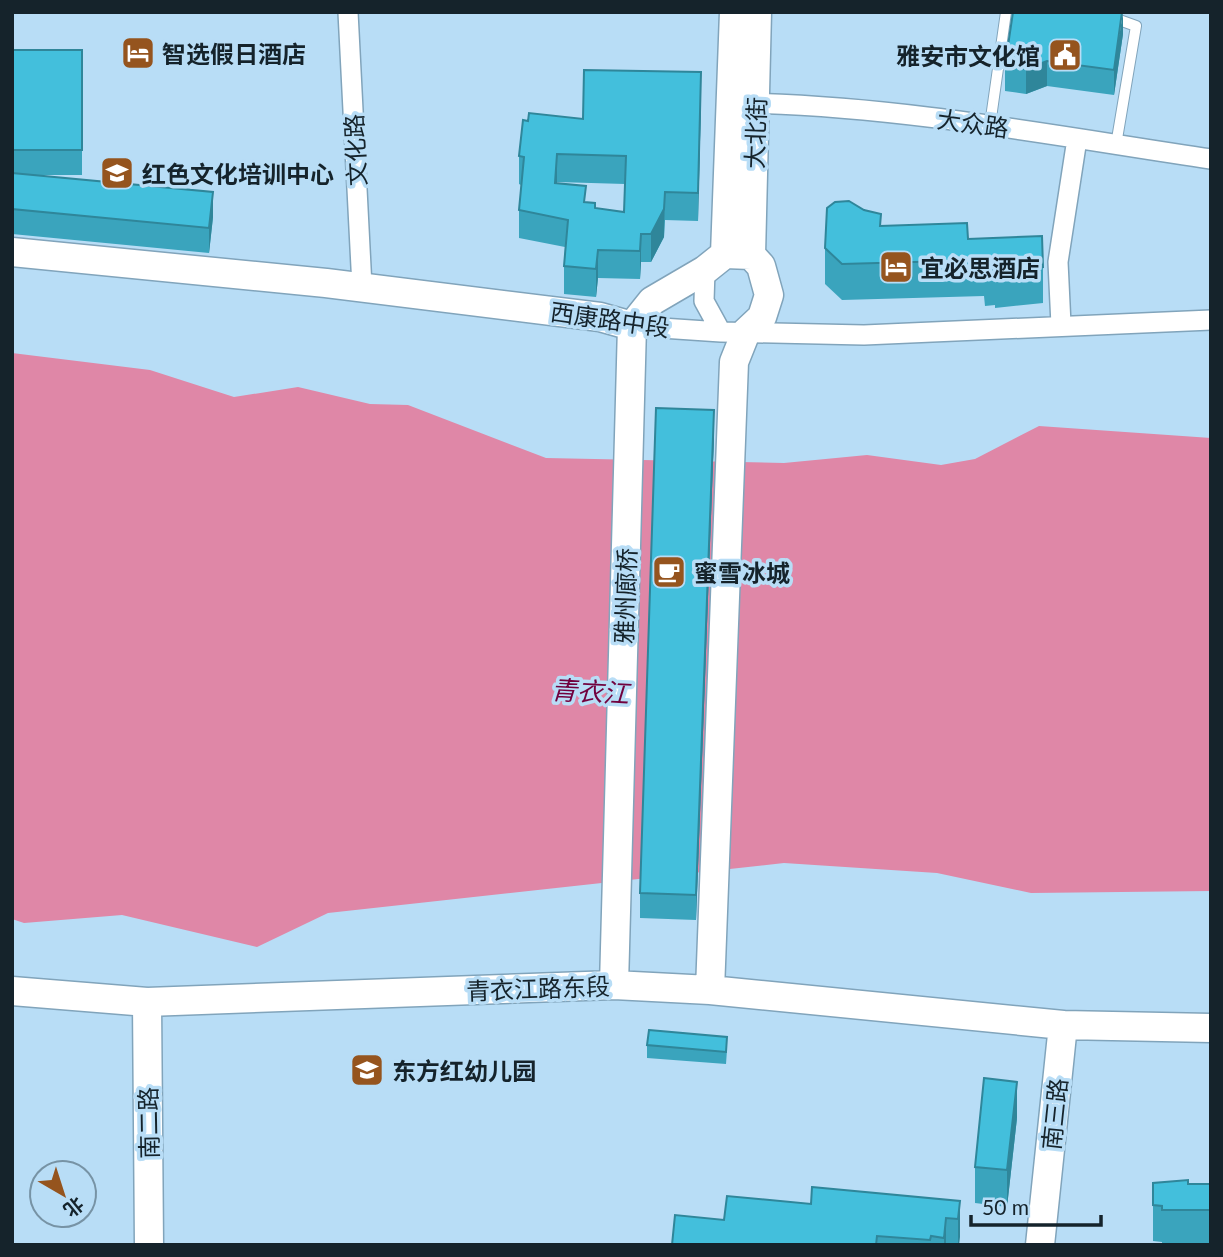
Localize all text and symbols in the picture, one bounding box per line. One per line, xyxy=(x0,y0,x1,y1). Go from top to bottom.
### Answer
hotel icon: 智选假日酒店 xyxy=(119,34,157,72)
public building icon: 雅安市文化馆 xyxy=(1046,36,1084,74)
place label: 智选假日酒店 xyxy=(162,39,306,68)
place label: 雅安市文化馆 xyxy=(896,41,1040,70)
street label: 大北街 xyxy=(739,97,771,169)
street label: 大众路 xyxy=(935,104,1011,142)
street label: 文化路 xyxy=(339,113,371,187)
school or university icon: 红色文化培训中心 xyxy=(98,154,136,192)
place label: 红色文化培训中心 xyxy=(142,159,334,188)
hotel icon: 宜必思酒店 xyxy=(877,248,915,286)
place label: 宜必思酒店 xyxy=(920,253,1040,282)
street label: 西康路中段 xyxy=(549,296,671,342)
street label: 雅州廊桥 xyxy=(609,548,641,644)
cafe icon: 蜜雪冰城 xyxy=(650,553,688,591)
place label: 蜜雪冰城 xyxy=(694,558,790,587)
water label: 青衣江 xyxy=(550,673,633,709)
street label: 青衣江路东段 xyxy=(466,971,610,1005)
school or university icon: 东方红幼儿园 xyxy=(348,1051,386,1089)
place label: 东方红幼儿园 xyxy=(392,1056,536,1085)
street label: 南三路 xyxy=(1036,1077,1072,1151)
street label: 南二路 xyxy=(133,1087,163,1159)
north arrow xyxy=(28,1159,98,1229)
scale bar xyxy=(971,1184,1100,1228)
text: 北 xyxy=(59,1193,89,1223)
text: 50 m xyxy=(982,1194,1029,1219)

